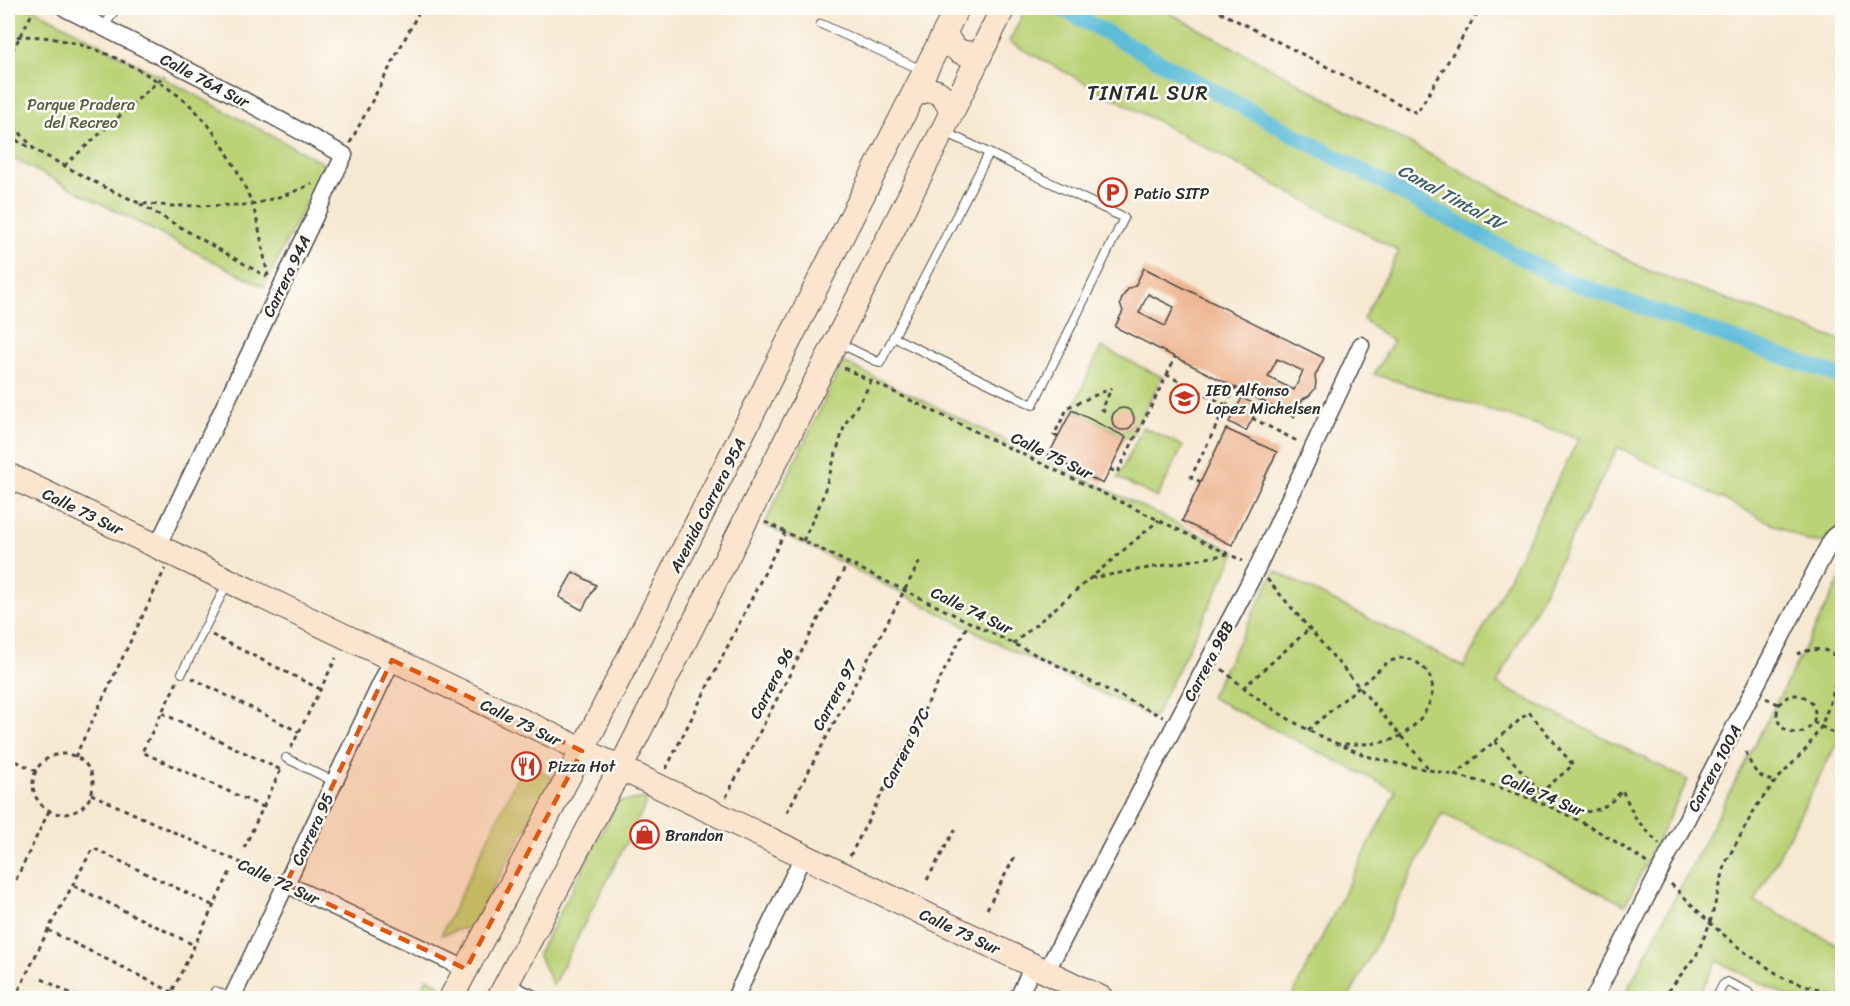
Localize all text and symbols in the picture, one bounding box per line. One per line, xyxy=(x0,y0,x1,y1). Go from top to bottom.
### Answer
street label: Calle 76A Sur xyxy=(155,45,256,117)
district label: TINTAL SUR xyxy=(1087,76,1209,111)
park label: Parque Pradera del Recreo xyxy=(27,90,135,137)
water label: Canal Tintal IV xyxy=(1392,154,1513,241)
parking icon: Patio SITP xyxy=(1097,177,1129,209)
place label: Patio SITP xyxy=(1134,179,1210,208)
street label: Carrera 94A xyxy=(254,230,319,322)
place label: IED Alfonso Lopez Michelsen xyxy=(1205,376,1321,423)
school or university icon: IED Alfonso Lopez Michelsen xyxy=(1169,383,1201,415)
street label: Calle 75 Sur xyxy=(1006,423,1099,488)
street label: Avenida Carrera 95A xyxy=(660,433,754,579)
street label: Calle 73 Sur xyxy=(37,479,129,544)
street label: Calle 74 Sur xyxy=(926,578,1019,643)
street label: Carrera 98B xyxy=(1175,616,1242,707)
street label: Carrera 96 xyxy=(741,642,802,724)
street label: Carrera 97 xyxy=(804,654,866,736)
street label: Calle 73 Sur xyxy=(475,690,567,755)
street label: Carrera 97C xyxy=(873,703,938,794)
street label: Carrera 100A xyxy=(1679,719,1750,817)
restaurant icon: Pizza Hot xyxy=(511,750,543,782)
place label: Pizza Hot xyxy=(548,752,616,781)
street label: Calle 74 Sur xyxy=(1497,764,1590,826)
street label: Carrera 95 xyxy=(283,788,342,871)
shop icon: Brandon xyxy=(628,819,660,851)
place label: Brandon xyxy=(665,821,724,850)
street label: Calle 72 Sur xyxy=(233,850,326,914)
street label: Calle 73 Sur xyxy=(914,900,1007,964)

